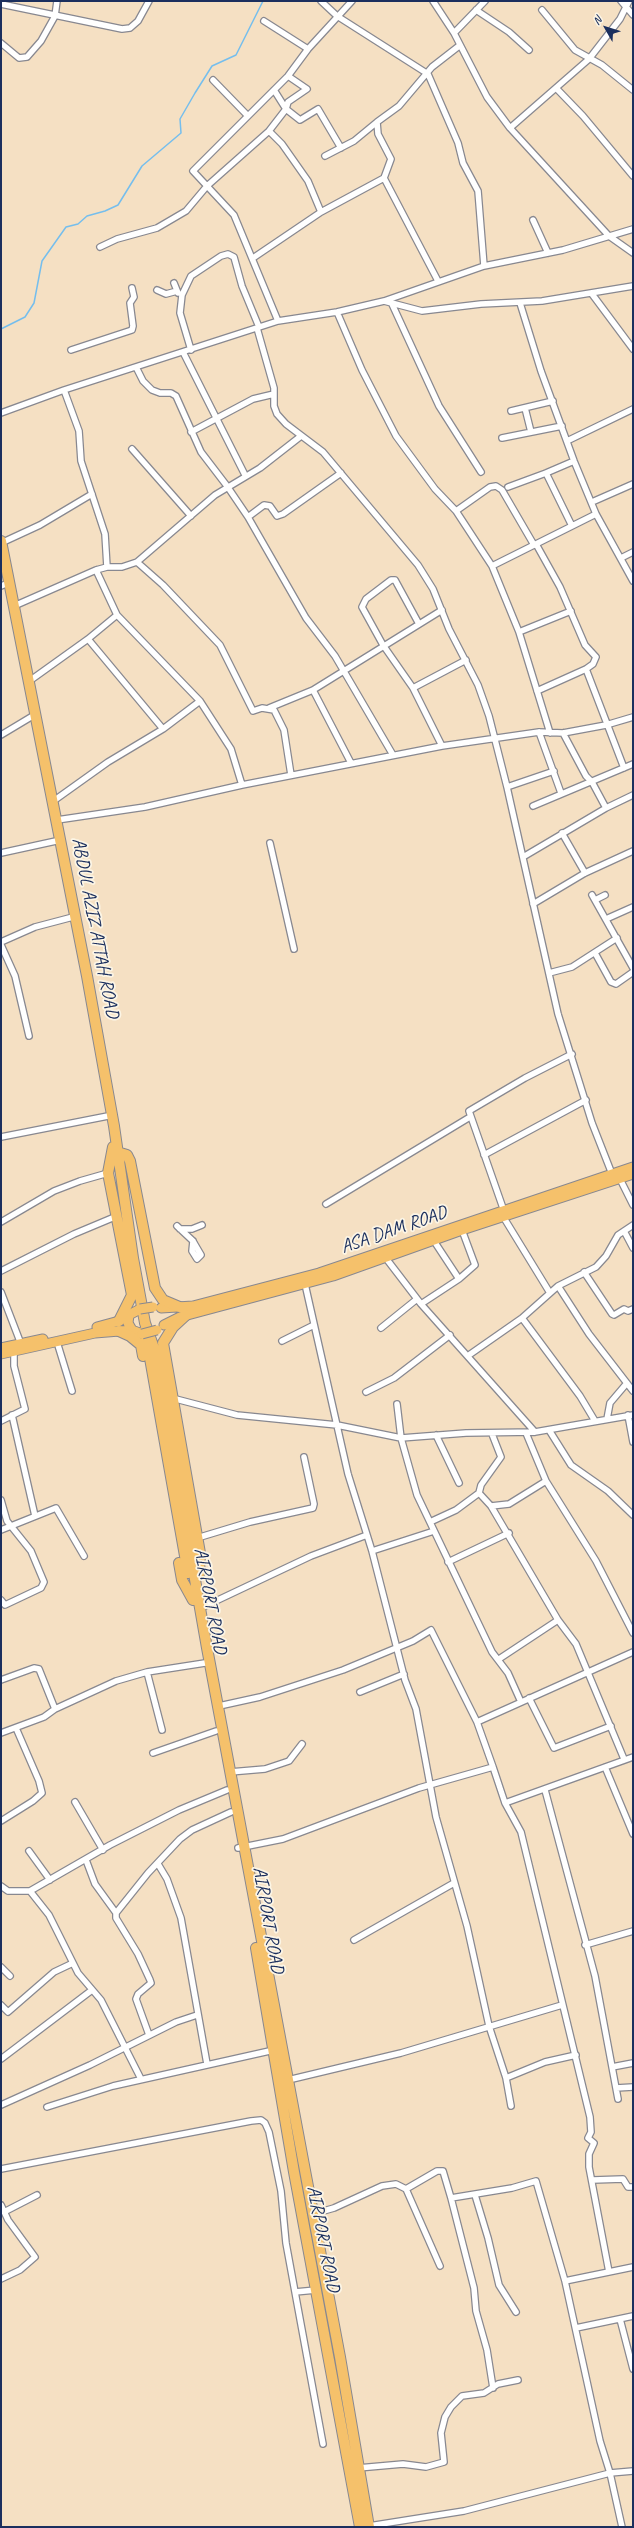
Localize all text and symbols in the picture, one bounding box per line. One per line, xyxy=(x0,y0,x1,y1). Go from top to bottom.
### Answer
north arrow xyxy=(586,8,626,48)
text: N xyxy=(589,13,604,28)
street label: ABDUL AZIZ ATTAH ROAD xyxy=(66,836,124,1020)
street label: ASA DAM ROAD xyxy=(338,1201,450,1259)
street label: AIRPORT ROAD xyxy=(189,1546,231,1656)
street label: AIRPORT ROAD xyxy=(247,1865,289,1975)
street label: AIRPORT ROAD xyxy=(302,2184,344,2294)

